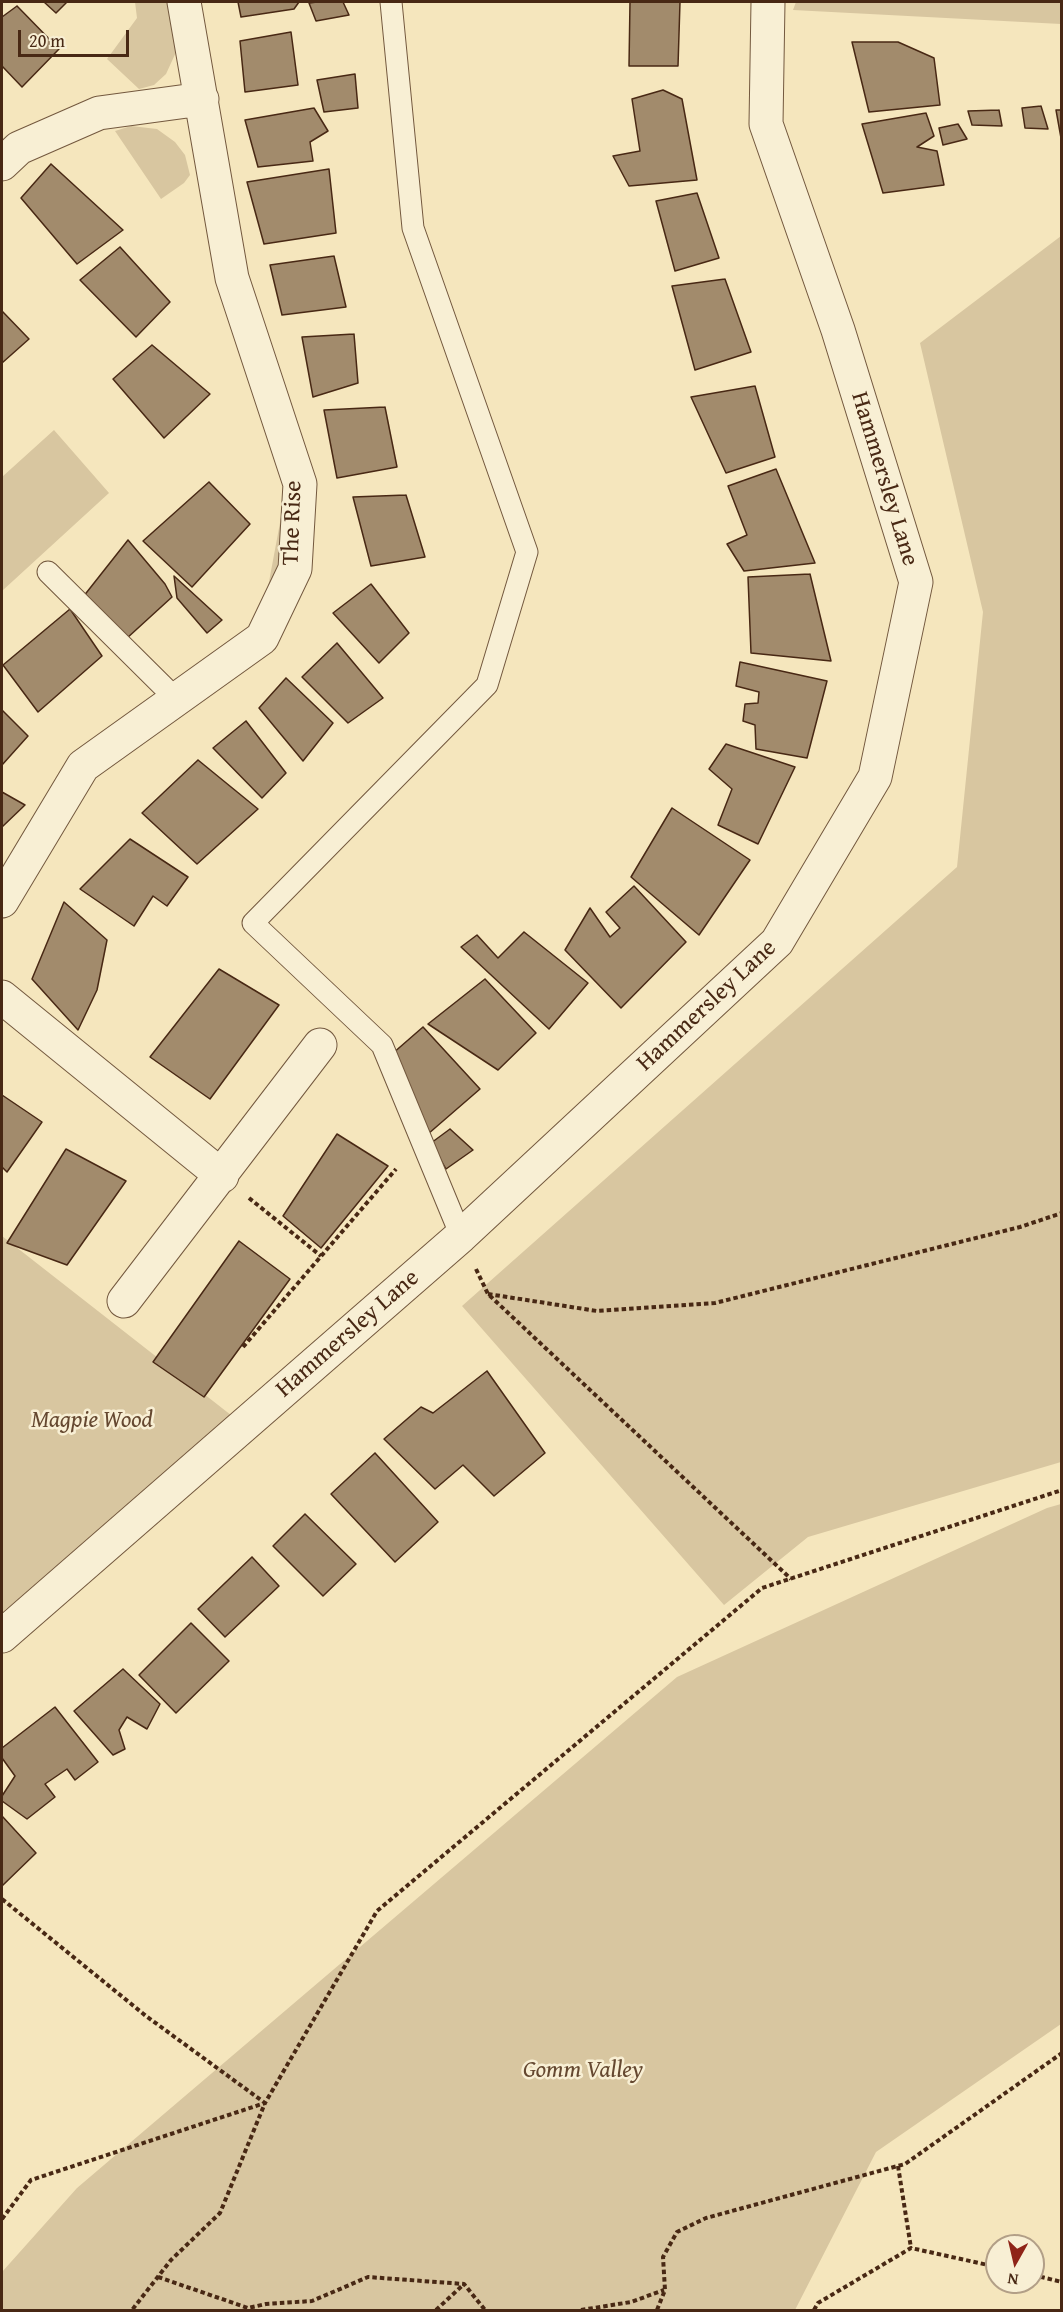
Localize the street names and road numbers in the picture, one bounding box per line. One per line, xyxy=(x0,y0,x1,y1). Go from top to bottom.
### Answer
street label: Hammersley Lane xyxy=(844,389,924,569)
street label: The Rise xyxy=(277,480,309,566)
street label: Hammersley Lane xyxy=(631,934,783,1078)
street label: Hammersley Lane xyxy=(271,1264,425,1404)

